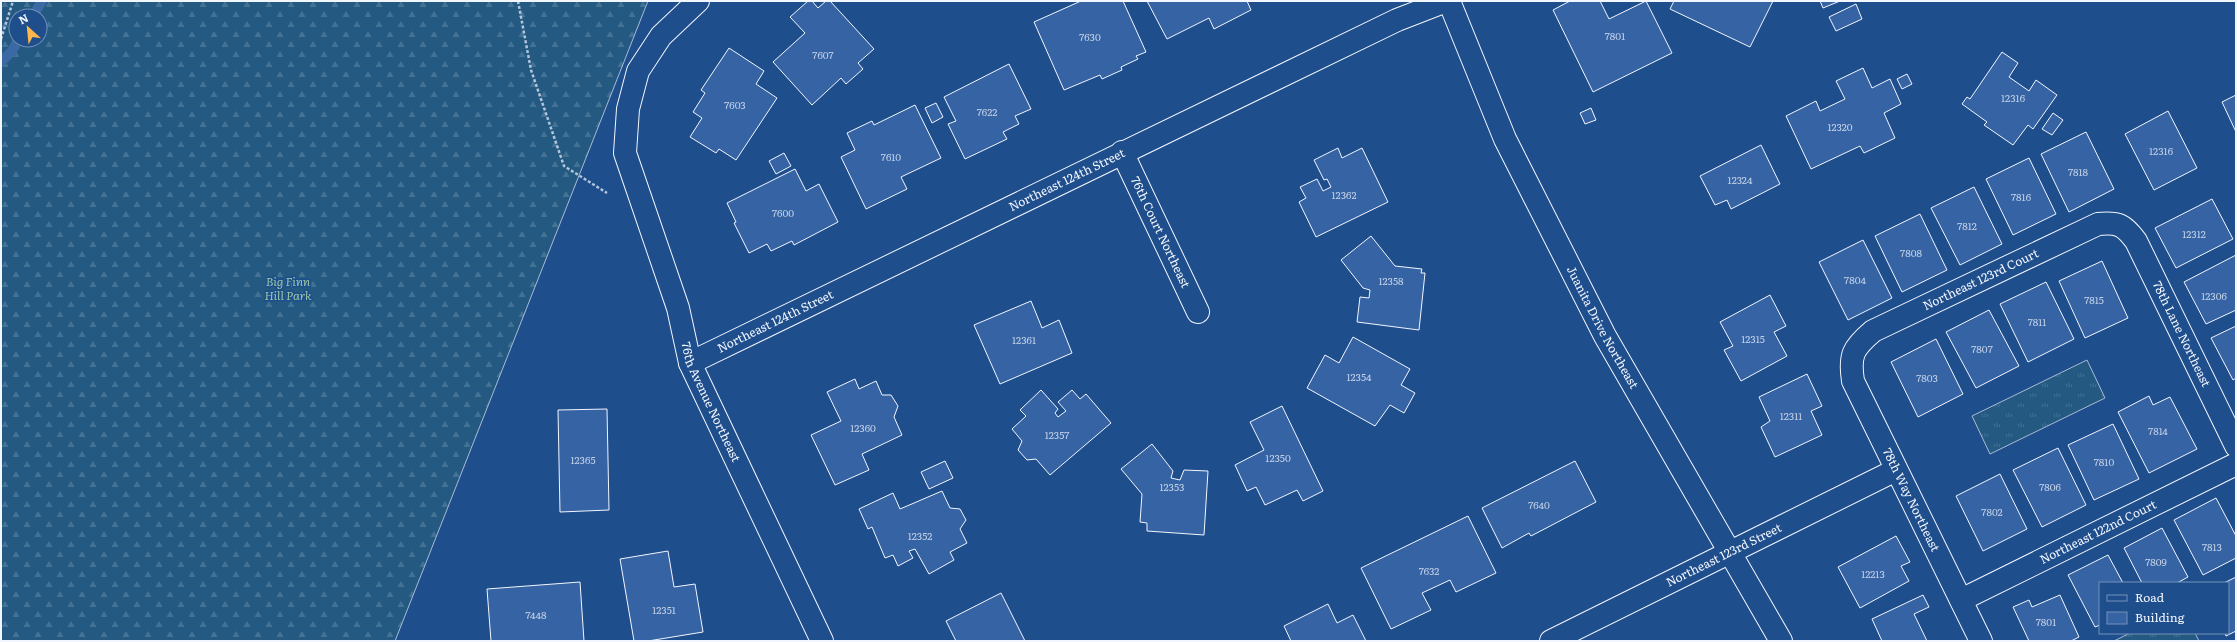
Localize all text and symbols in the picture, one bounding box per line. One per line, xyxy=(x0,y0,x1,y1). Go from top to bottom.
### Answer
north arrow xyxy=(8,8,48,48)
text: N xyxy=(15,9,31,27)
house number: 7801 xyxy=(1605,28,1625,43)
house number: 7630 xyxy=(1079,29,1101,44)
house number: 7607 xyxy=(812,47,834,62)
house number: 12316 xyxy=(2001,90,2026,105)
house number: 7603 xyxy=(724,97,746,112)
house number: 7622 xyxy=(977,104,997,119)
house number: 12320 xyxy=(1827,119,1853,134)
street label: Northeast 124th Street xyxy=(1005,143,1128,215)
house number: 12316 xyxy=(2149,143,2174,158)
house number: 7610 xyxy=(881,149,901,164)
house number: 7818 xyxy=(2068,164,2089,179)
house number: 12324 xyxy=(1728,172,1753,187)
street label: 76th Court Northeast xyxy=(1127,173,1195,291)
house number: 12362 xyxy=(1332,187,1357,202)
house number: 7816 xyxy=(2011,189,2032,204)
house number: 7600 xyxy=(772,205,794,220)
house number: 7812 xyxy=(1957,218,1977,233)
house number: 12312 xyxy=(2182,226,2206,241)
street label: Northeast 123rd Court xyxy=(1920,243,2041,314)
house number: 7808 xyxy=(1900,245,1922,260)
street label: Juanita Drive Northeast xyxy=(1563,262,1644,392)
park label: Big Finn Hill Park xyxy=(264,272,312,304)
house number: 7804 xyxy=(1844,272,1866,287)
house number: 12358 xyxy=(1378,273,1404,288)
street label: 78th Lane Northeast xyxy=(2149,278,2216,390)
street label: Northeast 124th Street xyxy=(714,285,836,356)
house number: 12306 xyxy=(2201,288,2227,303)
house number: 7815 xyxy=(2084,292,2104,307)
house number: 7811 xyxy=(2028,314,2046,329)
house number: 12315 xyxy=(1741,331,1765,346)
house number: 12361 xyxy=(1012,332,1036,347)
street label: 76th Avenue Northeast xyxy=(678,340,746,465)
house number: 7807 xyxy=(1971,341,1993,356)
house number: 12354 xyxy=(1346,369,1372,384)
house number: 7803 xyxy=(1916,370,1938,385)
house number: 12311 xyxy=(1780,408,1802,423)
house number: 12360 xyxy=(850,420,876,435)
house number: 7814 xyxy=(2148,423,2168,438)
house number: 12357 xyxy=(1045,427,1069,442)
street label: 78th Way Northeast xyxy=(1879,445,1945,555)
house number: 12350 xyxy=(1265,450,1291,465)
house number: 12365 xyxy=(570,452,596,467)
house number: 7810 xyxy=(2094,454,2114,469)
house number: 12353 xyxy=(1159,479,1185,494)
house number: 7806 xyxy=(2039,479,2061,494)
street label: Northeast 122nd Court xyxy=(2036,495,2159,568)
house number: 7640 xyxy=(1528,497,1550,512)
house number: 7802 xyxy=(1981,504,2003,519)
street label: Northeast 123rd Street xyxy=(1663,518,1785,591)
house number: 12352 xyxy=(908,528,932,543)
house number: 7813 xyxy=(2202,539,2222,554)
house number: 7809 xyxy=(2145,554,2167,569)
house number: 7632 xyxy=(1419,563,1439,578)
house number: 12213 xyxy=(1861,566,1885,581)
legend xyxy=(2099,582,2229,634)
text: Road xyxy=(2135,588,2165,606)
house number: 12351 xyxy=(652,602,676,617)
house number: 7448 xyxy=(526,607,547,622)
text: Building xyxy=(2135,608,2185,626)
house number: 7801 xyxy=(2036,614,2056,629)

